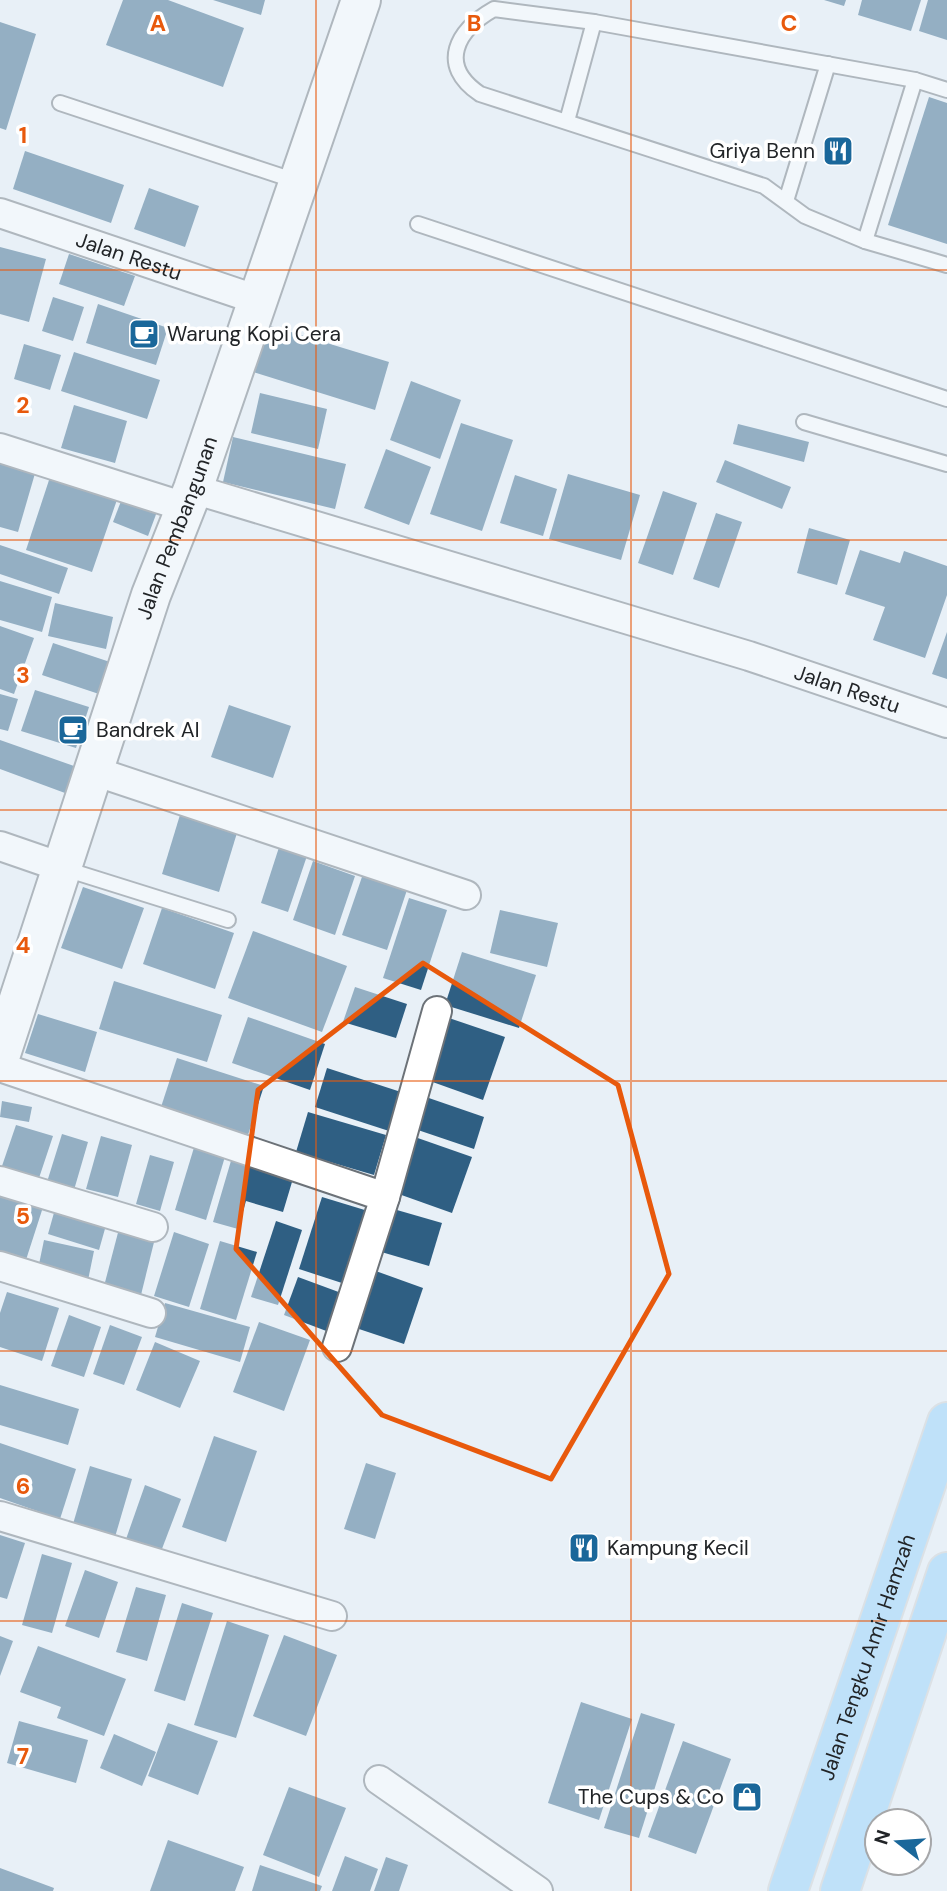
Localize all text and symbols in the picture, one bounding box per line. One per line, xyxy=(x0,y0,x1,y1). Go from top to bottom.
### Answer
text: A xyxy=(150,8,166,38)
text: B xyxy=(467,8,481,38)
text: C xyxy=(781,8,797,38)
text: 1 xyxy=(19,120,27,150)
restaurant icon: Griya Benn xyxy=(821,134,855,168)
place label: Griya Benn xyxy=(710,137,815,165)
street label: Jalan Restu xyxy=(72,226,185,287)
cafe icon: Warung Kopi Cera xyxy=(127,317,161,351)
place label: Warung Kopi Cera xyxy=(167,320,341,348)
text: 2 xyxy=(16,390,30,420)
street label: Jalan Pembangunan xyxy=(130,433,224,623)
street label: Jalan Restu xyxy=(790,658,904,720)
text: 3 xyxy=(16,660,30,690)
cafe icon: Bandrek Al xyxy=(56,713,90,747)
place label: Bandrek Al xyxy=(96,716,199,744)
text: 4 xyxy=(16,930,31,960)
text: 5 xyxy=(16,1201,30,1231)
text: 6 xyxy=(16,1471,30,1501)
street label: Jalan Tengku Amir Hamzah xyxy=(813,1530,922,1784)
restaurant icon: Kampung Kecil xyxy=(567,1531,601,1565)
place label: Kampung Kecil xyxy=(607,1534,749,1562)
text: 7 xyxy=(17,1741,29,1771)
shop icon: The Cups & Co xyxy=(730,1780,764,1814)
place label: The Cups & Co xyxy=(578,1783,724,1811)
north arrow xyxy=(863,1807,933,1877)
text: N xyxy=(868,1827,896,1847)

